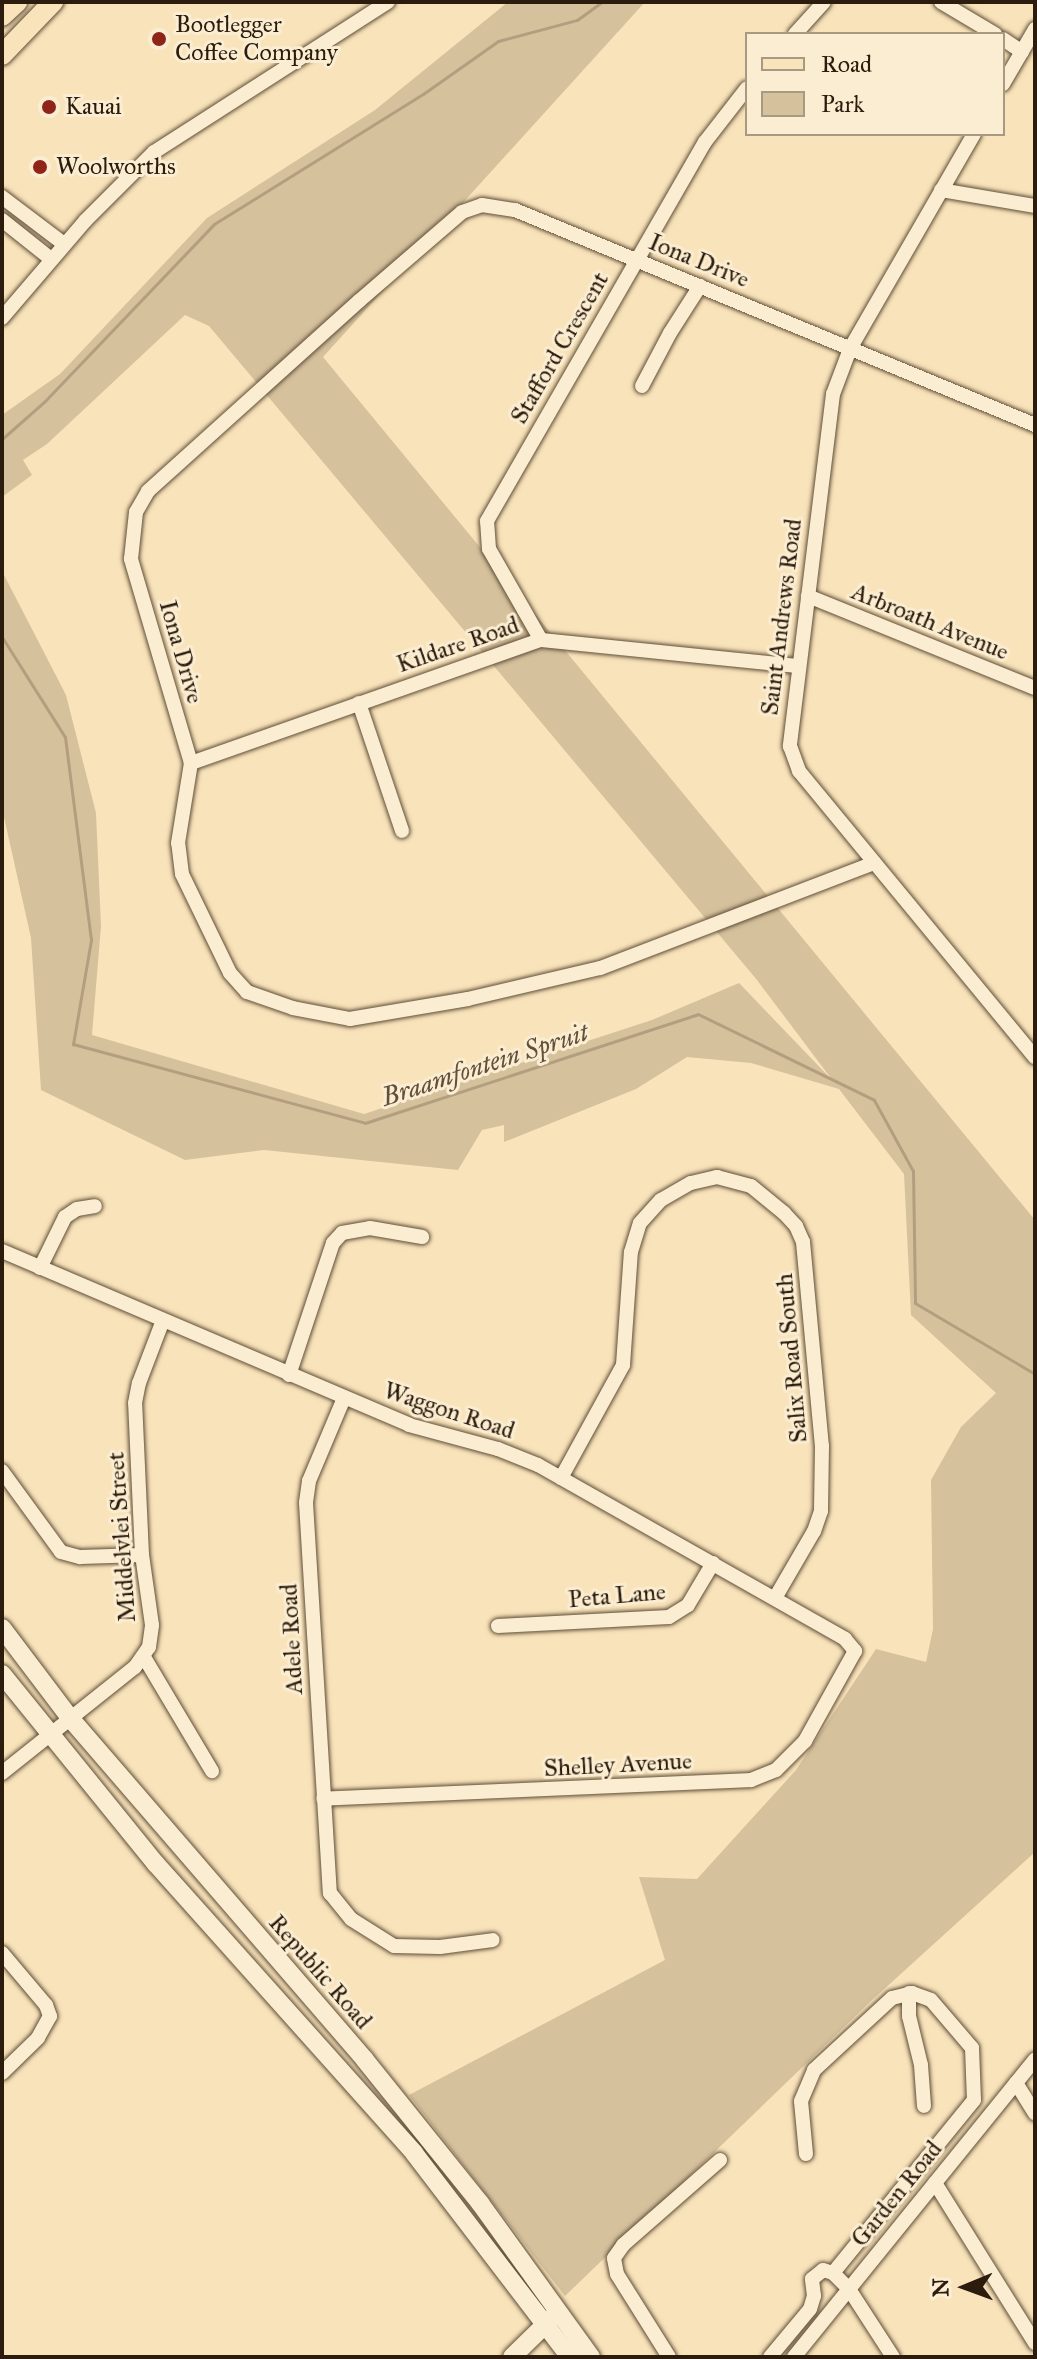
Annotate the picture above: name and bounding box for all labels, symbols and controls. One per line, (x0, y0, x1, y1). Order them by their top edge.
place label: Bootlegger Coffee Company (175, 11, 338, 67)
marker: Bootlegger Coffee Company (150, 30, 168, 48)
legend (745, 32, 1005, 136)
text: Road (821, 49, 872, 79)
text: Park (821, 89, 864, 119)
place label: Kauai (65, 93, 122, 121)
marker: Kauai (40, 98, 58, 116)
place label: Woolworths (56, 153, 176, 181)
marker: Woolworths (31, 158, 49, 176)
street label: Iona Drive (645, 228, 753, 294)
street label: Stafford Crescent (505, 267, 615, 429)
street label: Saint Andrews Road (756, 517, 808, 717)
street label: Arbroath Avenue (847, 577, 1013, 667)
street label: Iona Drive (153, 597, 209, 707)
street label: Kildare Road (393, 611, 523, 679)
water label: Braamfontein Spruit (378, 1017, 592, 1113)
street label: Salix Road South (770, 1272, 814, 1444)
street label: Waggon Road (380, 1376, 518, 1446)
street label: Middelvlei Street (102, 1451, 142, 1623)
street label: Peta Lane (567, 1577, 667, 1615)
street label: Adele Road (275, 1583, 309, 1695)
street label: Shelley Avenue (543, 1747, 693, 1783)
street label: Republic Road (262, 1909, 378, 2035)
street label: Garden Road (846, 2135, 948, 2253)
north arrow (925, 2247, 1005, 2327)
text: N (927, 2278, 954, 2297)

